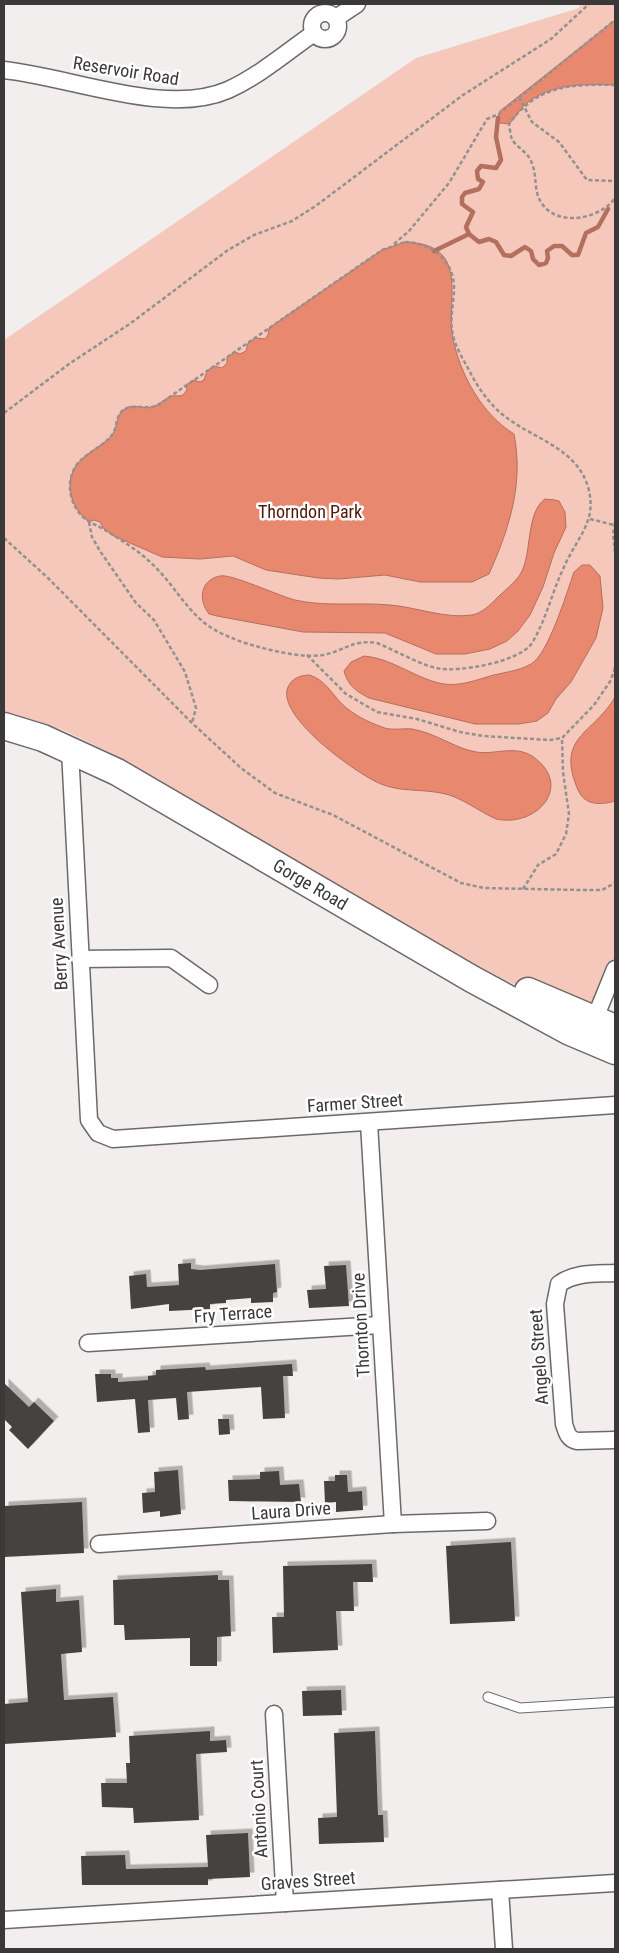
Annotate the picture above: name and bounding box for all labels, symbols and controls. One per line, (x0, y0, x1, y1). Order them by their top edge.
street label: Reservoir Road (72, 52, 180, 89)
park label: Thorndon Park (258, 501, 362, 522)
street label: Gorge Road (270, 854, 352, 914)
street label: Berry Avenue (46, 897, 71, 991)
street label: Farmer Street (306, 1089, 404, 1116)
street label: Thornton Drive (347, 1272, 374, 1378)
street label: Fry Terrace (193, 1300, 273, 1327)
street label: Angelo Street (525, 1308, 552, 1406)
street label: Laura Drive (250, 1497, 331, 1524)
street label: Antonio Court (245, 1759, 272, 1859)
street label: Graves Street (260, 1867, 356, 1894)

